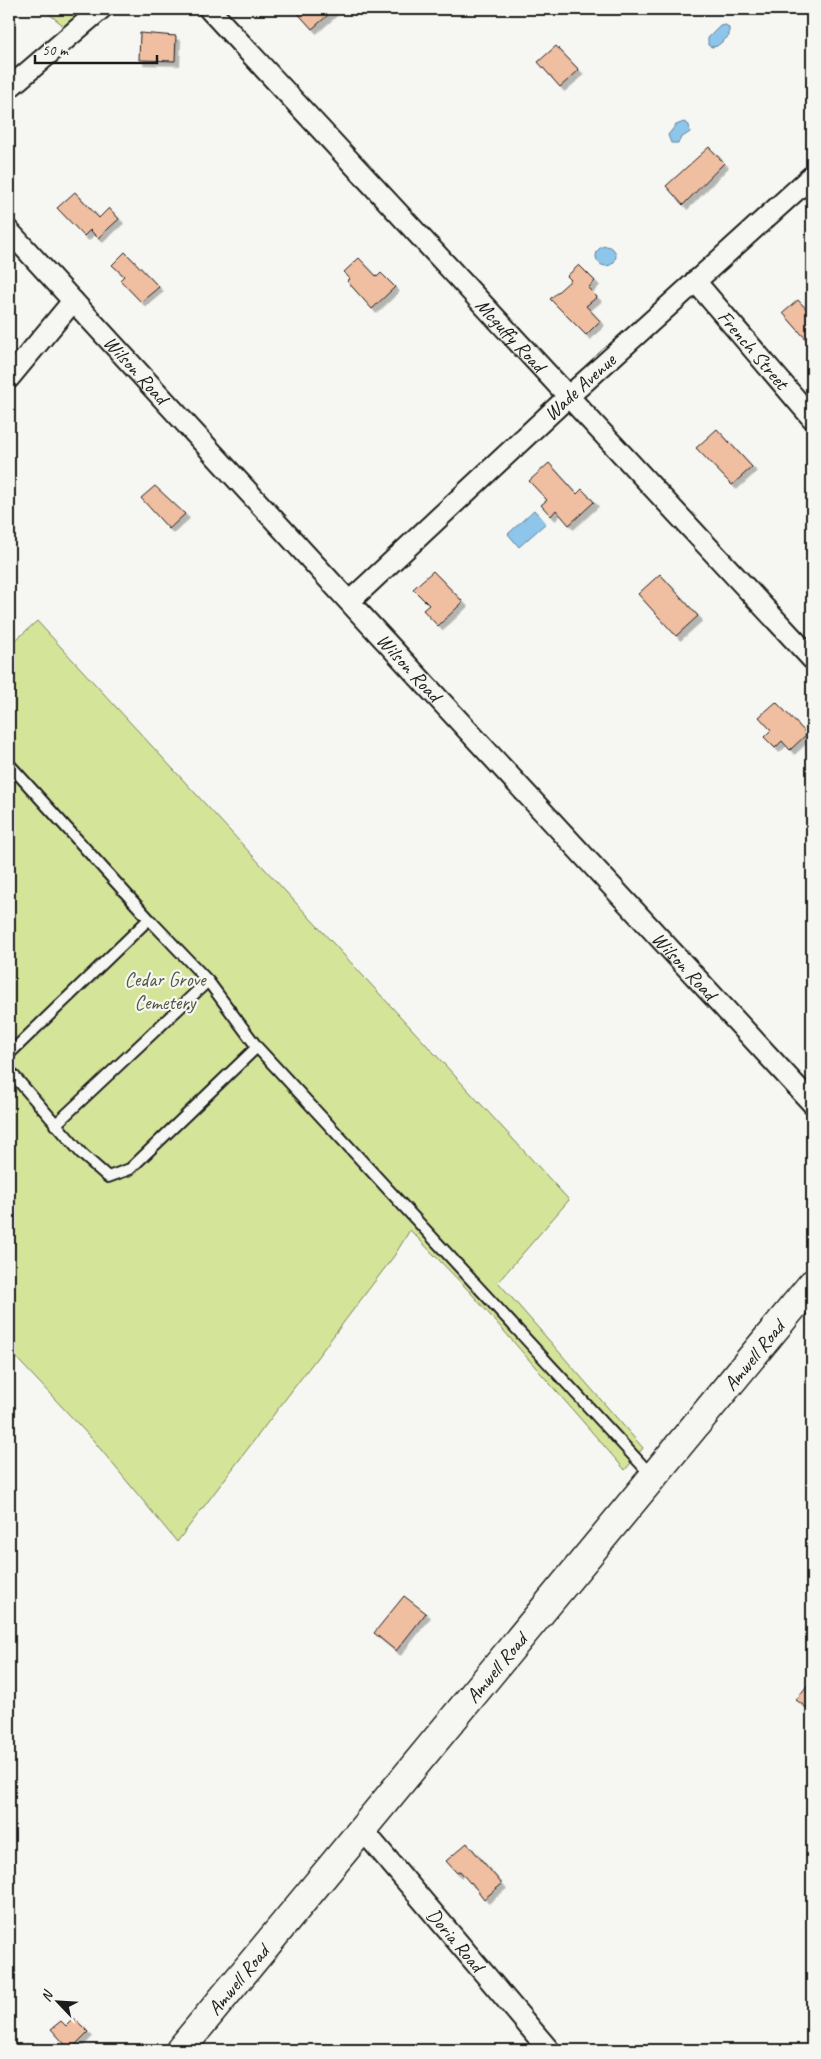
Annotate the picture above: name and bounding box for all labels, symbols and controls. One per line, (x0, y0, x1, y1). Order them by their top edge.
scale bar (35, 32, 158, 64)
text: 50 m (42, 41, 69, 60)
street label: Mcguffy Road (470, 293, 553, 379)
street label: French Street (712, 305, 795, 396)
street label: Wilson Road (98, 330, 175, 412)
street label: Wade Avenue (539, 347, 622, 426)
street label: Wilson Road (371, 628, 449, 709)
street label: Wilson Road (646, 927, 724, 1008)
park label: Cedar Grove Cemetery (124, 967, 207, 1015)
street label: Amwell Road (718, 1313, 792, 1396)
street label: Amwell Road (460, 1626, 535, 1708)
street label: Doria Road (421, 1903, 491, 1979)
street label: Amwell Road (202, 1938, 277, 2020)
north arrow (32, 1976, 82, 2026)
text: N (37, 1987, 57, 2004)

